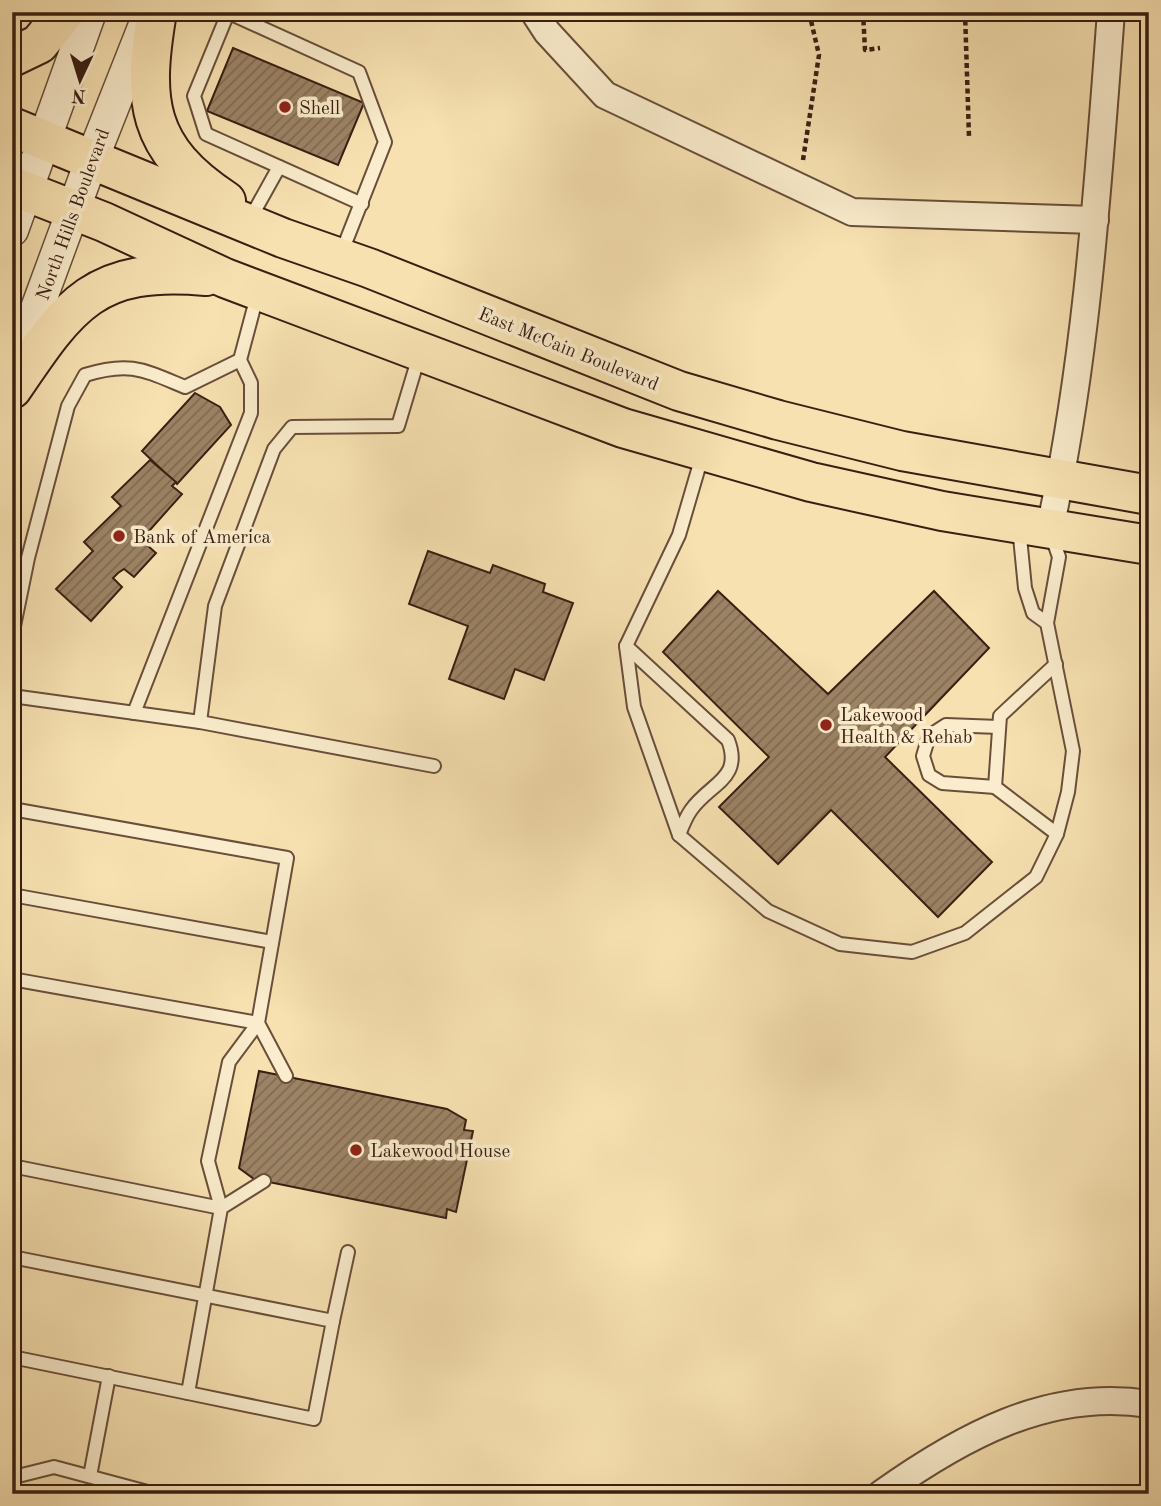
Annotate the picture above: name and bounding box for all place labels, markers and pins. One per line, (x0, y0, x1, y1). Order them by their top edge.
marker: Shell (277, 99, 293, 115)
place label: Shell (299, 100, 340, 119)
marker: Bank of America (111, 528, 127, 544)
place label: Bank of America (133, 529, 272, 548)
place label: Lakewood Health & Rehab (840, 707, 973, 748)
marker: Lakewood Health & Rehab (818, 717, 834, 733)
marker: Lakewood House (348, 1142, 364, 1158)
place label: Lakewood House (370, 1143, 510, 1162)

